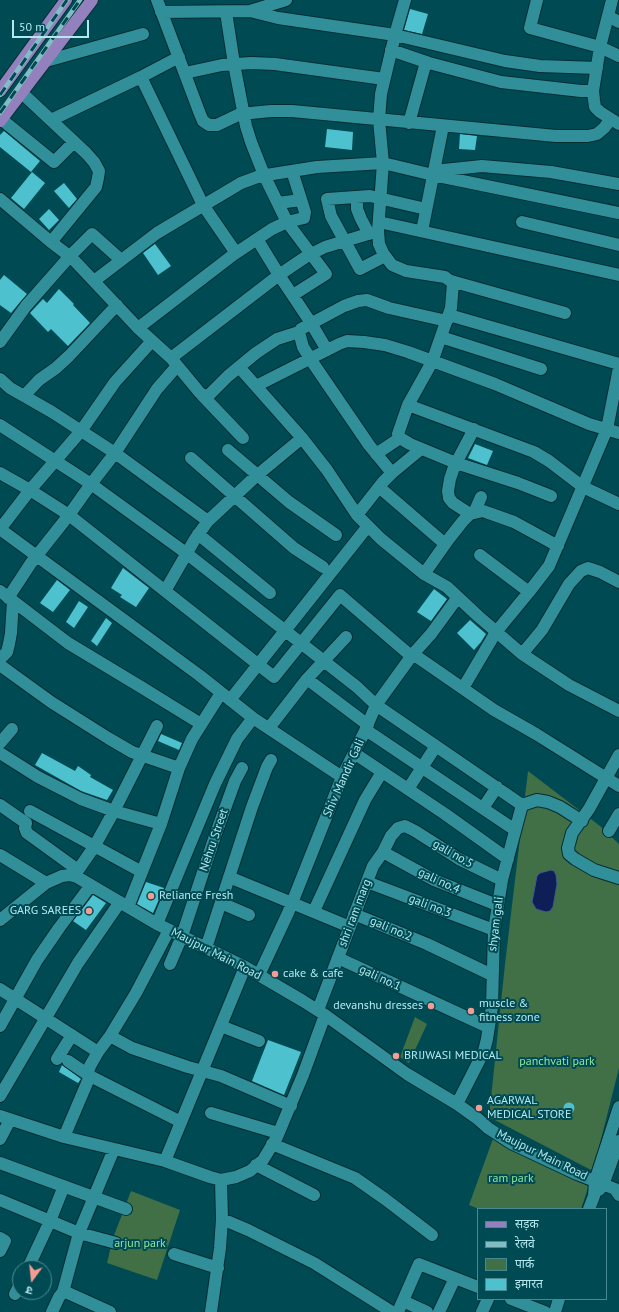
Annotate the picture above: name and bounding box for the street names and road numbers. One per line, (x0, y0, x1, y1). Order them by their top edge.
street label: Shiv Mandir Gali (320, 737, 368, 819)
street label: Nehru Street (197, 807, 231, 873)
street label: gali no.5 (430, 837, 476, 871)
street label: gali no.4 (416, 865, 462, 897)
street label: shri ram marg (335, 877, 375, 949)
street label: gali no.3 (407, 891, 453, 921)
street label: shyam gali (485, 896, 507, 952)
street label: gali no.2 (368, 914, 414, 944)
street label: Maujpur Main Road (169, 925, 263, 983)
street label: gali no.1 (357, 962, 403, 994)
street label: Maujpur Main Road (494, 1127, 590, 1183)

